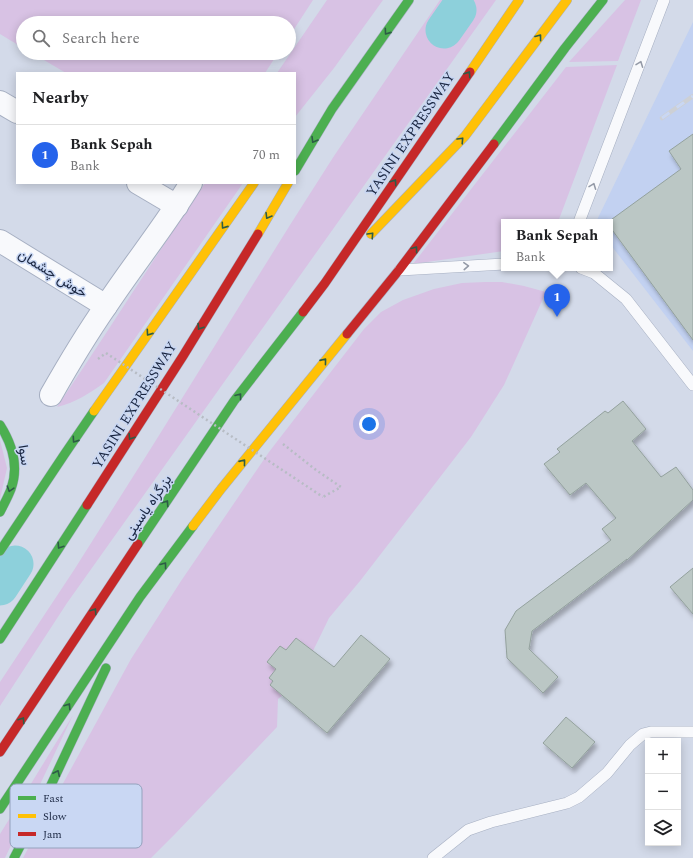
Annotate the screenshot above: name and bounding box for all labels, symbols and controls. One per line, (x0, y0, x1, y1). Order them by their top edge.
search box (16, 16, 296, 60)
icon: search (30, 27, 52, 49)
text: Search here (62, 27, 140, 50)
one-way arrow (384, 28, 392, 35)
one-way arrow (534, 34, 541, 41)
one-way arrow (635, 61, 643, 68)
street label: YASINI EXPRESSWAY (361, 68, 460, 201)
one-way arrow (463, 72, 470, 79)
text: Nearby (32, 85, 88, 111)
text: Bank Sepah (70, 133, 153, 156)
one-way arrow (311, 135, 318, 143)
one-way arrow (456, 137, 463, 145)
text: 1 (41, 145, 49, 165)
text: 70 m (253, 145, 280, 165)
text: Bank (70, 156, 100, 176)
one-way arrow (389, 179, 396, 186)
one-way arrow (589, 182, 597, 189)
one-way arrow (265, 212, 273, 219)
popup (501, 219, 613, 271)
one-way arrow (222, 222, 229, 229)
text: Bank Sepah (516, 224, 598, 247)
one-way arrow (366, 232, 374, 240)
street label: خوش چشمان (14, 244, 91, 303)
one-way arrow (410, 247, 417, 254)
text: Bank (516, 247, 545, 267)
one-way arrow (463, 262, 469, 271)
pin: 1 (544, 284, 570, 317)
one-way arrow (197, 323, 205, 330)
one-way arrow (146, 329, 154, 336)
street label: YASINI EXPRESSWAY (87, 338, 182, 473)
one-way arrow (320, 359, 327, 366)
one-way arrow (234, 393, 241, 400)
your location (359, 414, 379, 434)
one-way arrow (128, 433, 135, 440)
one-way arrow (72, 436, 80, 443)
street label: سوا (13, 443, 36, 467)
one-way arrow (238, 460, 245, 467)
street label: بزرگراه یاسینی (118, 470, 177, 544)
one-way arrow (7, 485, 15, 492)
one-way arrow (161, 501, 168, 508)
one-way arrow (57, 542, 65, 549)
one-way arrow (159, 563, 166, 570)
one-way arrow (89, 609, 96, 616)
one-way arrow (63, 703, 71, 710)
one-way arrow (17, 717, 24, 724)
map controls (645, 738, 681, 846)
button: + (645, 738, 681, 774)
one-way arrow (52, 770, 60, 778)
button: − (645, 774, 681, 810)
legend (10, 784, 142, 848)
text: Fast (43, 790, 64, 807)
text: Slow (43, 808, 67, 825)
button: layers (645, 810, 681, 846)
text: Jam (43, 826, 62, 843)

